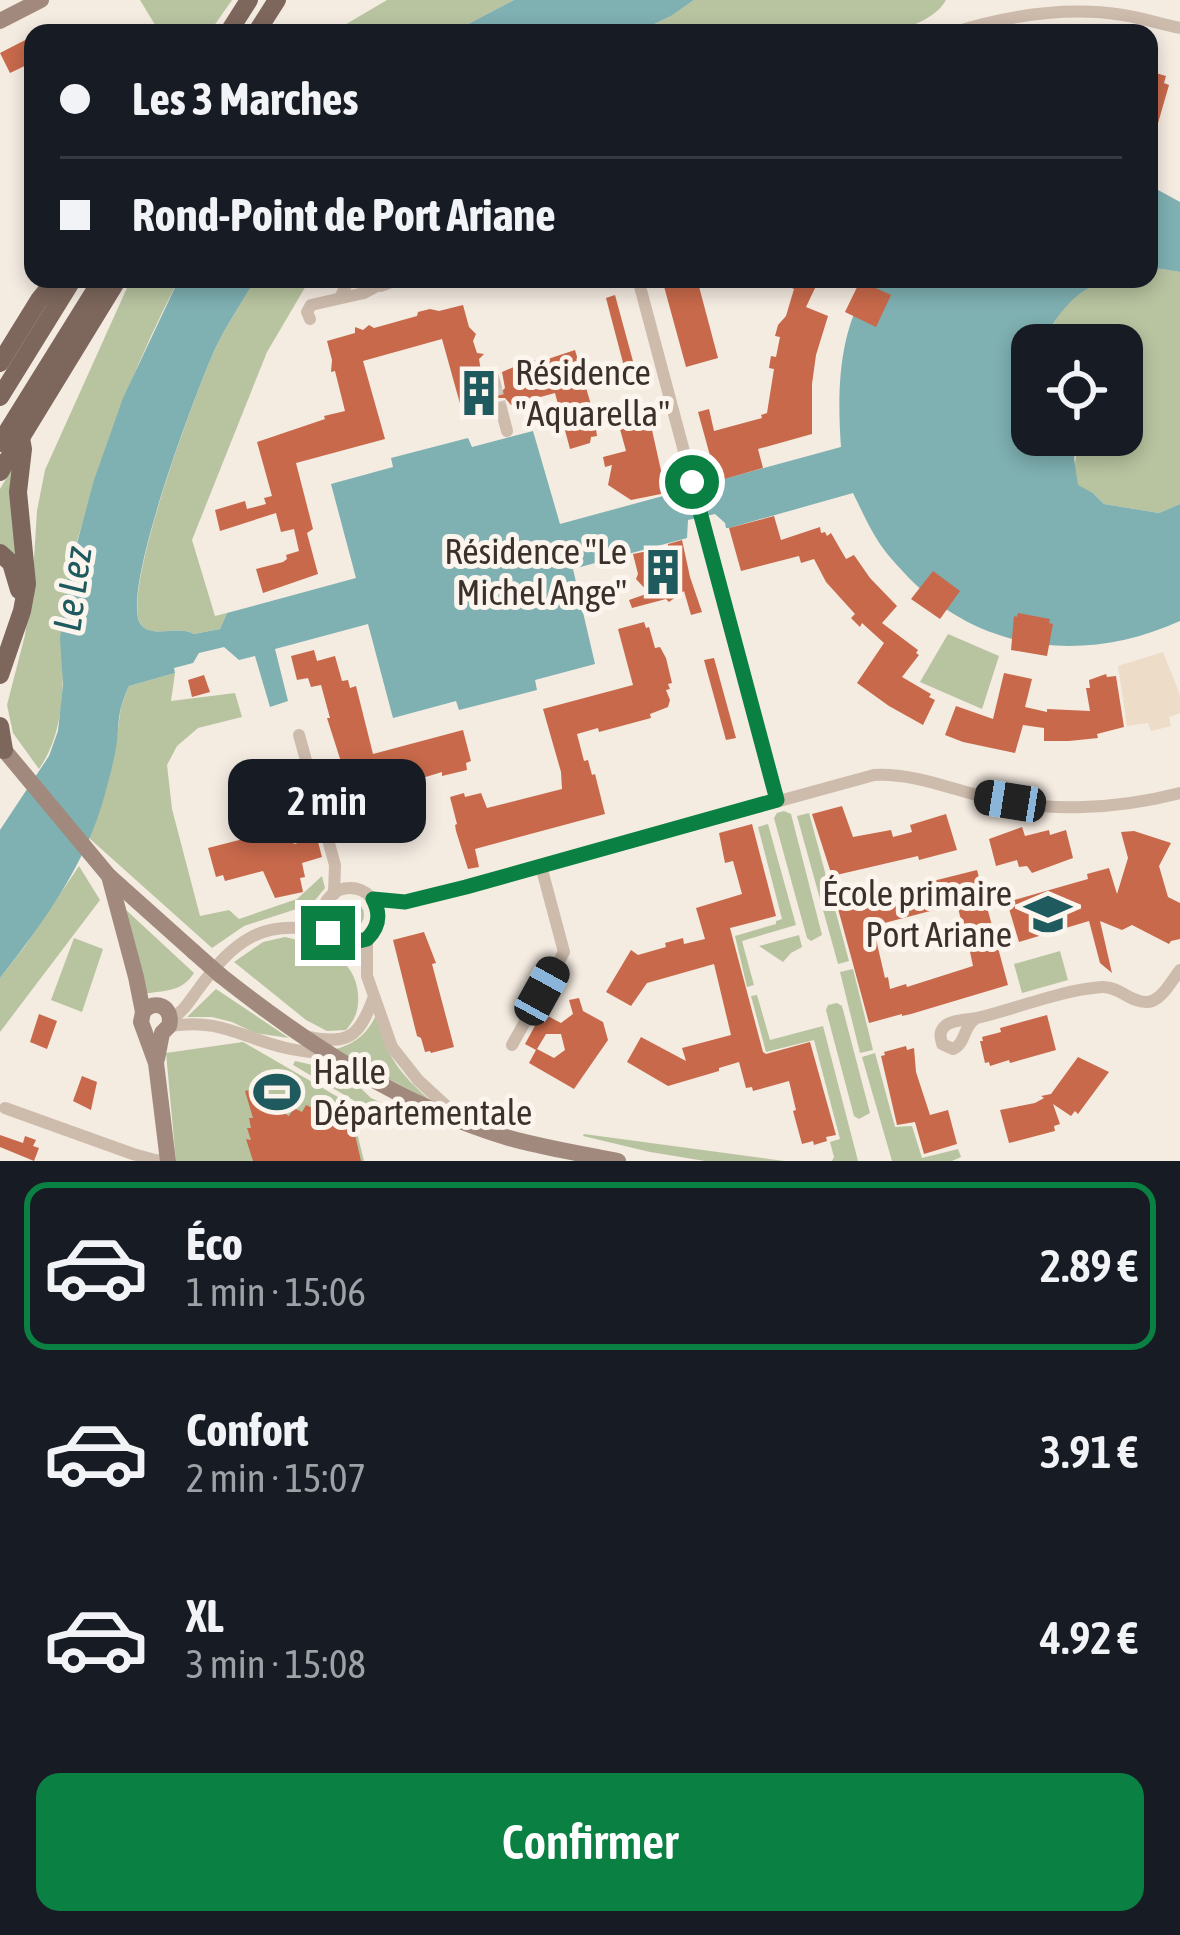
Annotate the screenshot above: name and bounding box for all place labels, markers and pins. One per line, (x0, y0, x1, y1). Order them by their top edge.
place label: Résidence "Aquarella" (515, 351, 670, 434)
building icon: Résidence "Aquarella" (454, 368, 504, 418)
place label: Résidence "Le Michel Ange" (444, 530, 627, 613)
building icon: Résidence "Le Michel Ange" (638, 547, 688, 597)
place label: École primaire Port Ariane (822, 872, 1012, 955)
school or university icon: École primaire Port Ariane (1023, 889, 1073, 939)
place label: Halle Départementale (313, 1050, 532, 1133)
sports icon: Halle Départementale (252, 1067, 302, 1117)

